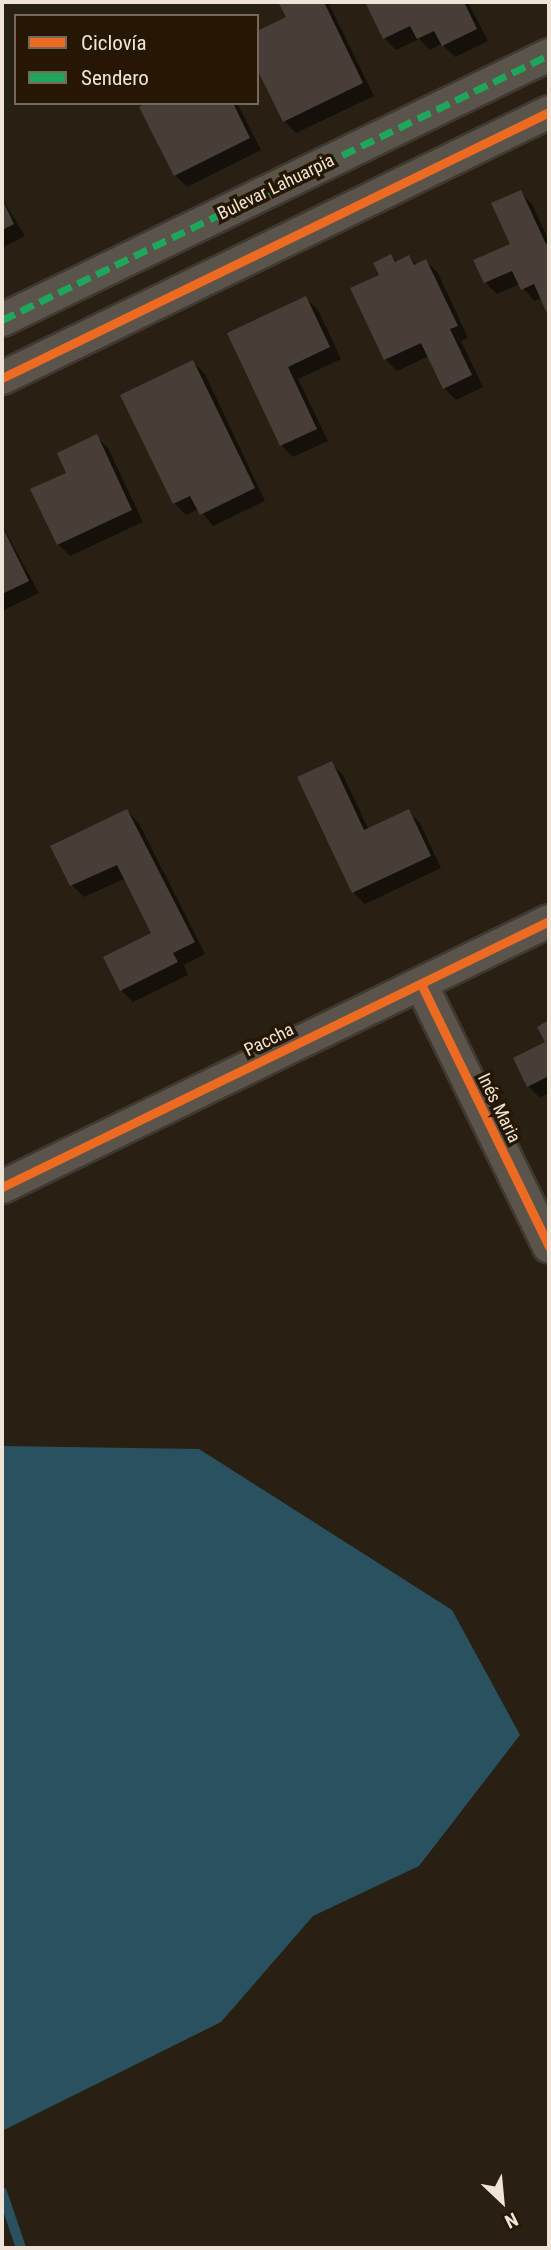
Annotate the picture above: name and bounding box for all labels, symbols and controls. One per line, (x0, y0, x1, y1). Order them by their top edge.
legend (14, 14, 259, 105)
text: Ciclovía (81, 31, 147, 55)
text: Sendero (81, 66, 149, 90)
street label: Bulevar Lahuarpia (214, 149, 338, 225)
street label: Paccha (241, 1019, 297, 1061)
street label: Inés Maria (473, 1070, 525, 1146)
north arrow (467, 2166, 537, 2236)
text: N (501, 2207, 522, 2233)

